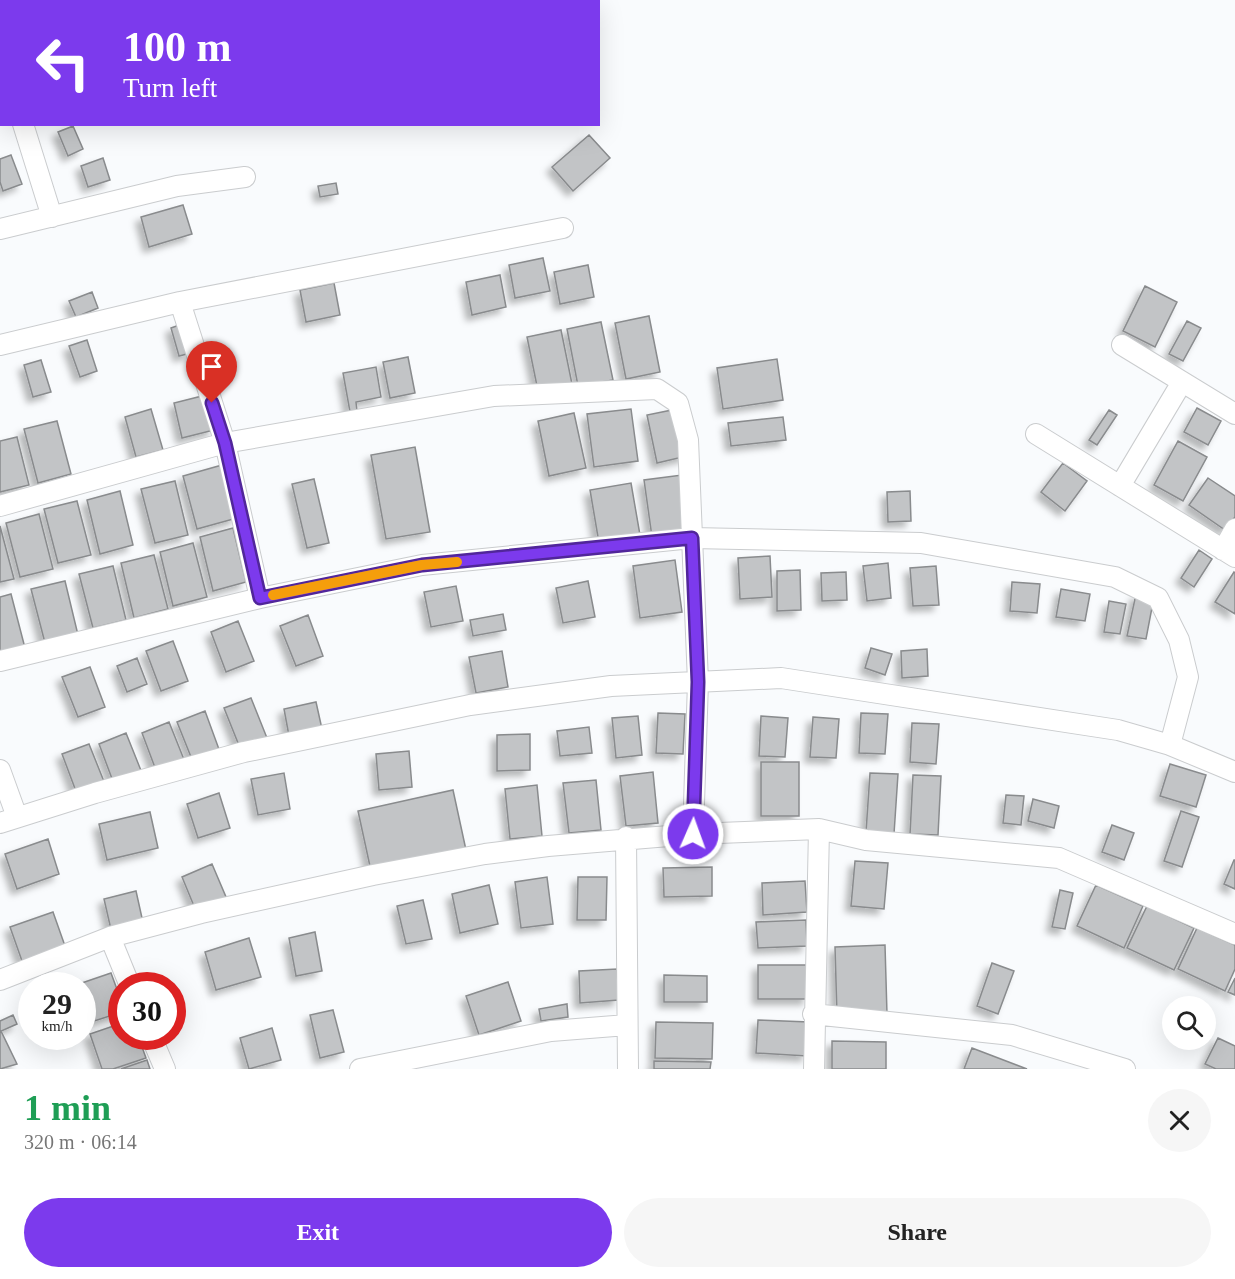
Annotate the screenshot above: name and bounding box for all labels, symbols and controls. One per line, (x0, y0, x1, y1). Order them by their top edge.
icon: left (24, 24, 102, 102)
text: 100 m (123, 24, 232, 70)
text: Turn left (123, 73, 217, 103)
pin (186, 341, 237, 403)
icon: arrive (195, 350, 228, 383)
position arrow (661, 802, 725, 866)
speed limit sign: 30 (108, 972, 186, 1050)
text: 29 (42, 987, 72, 1020)
map controls (1162, 996, 1216, 1050)
button: search (1162, 996, 1216, 1050)
text: km/h (42, 1018, 72, 1034)
text: 1 min (24, 1088, 111, 1128)
button: close (1148, 1089, 1211, 1152)
text: 320 m · 06:14 (24, 1131, 137, 1153)
button: Exit (24, 1198, 612, 1267)
button: Share (624, 1198, 1211, 1267)

